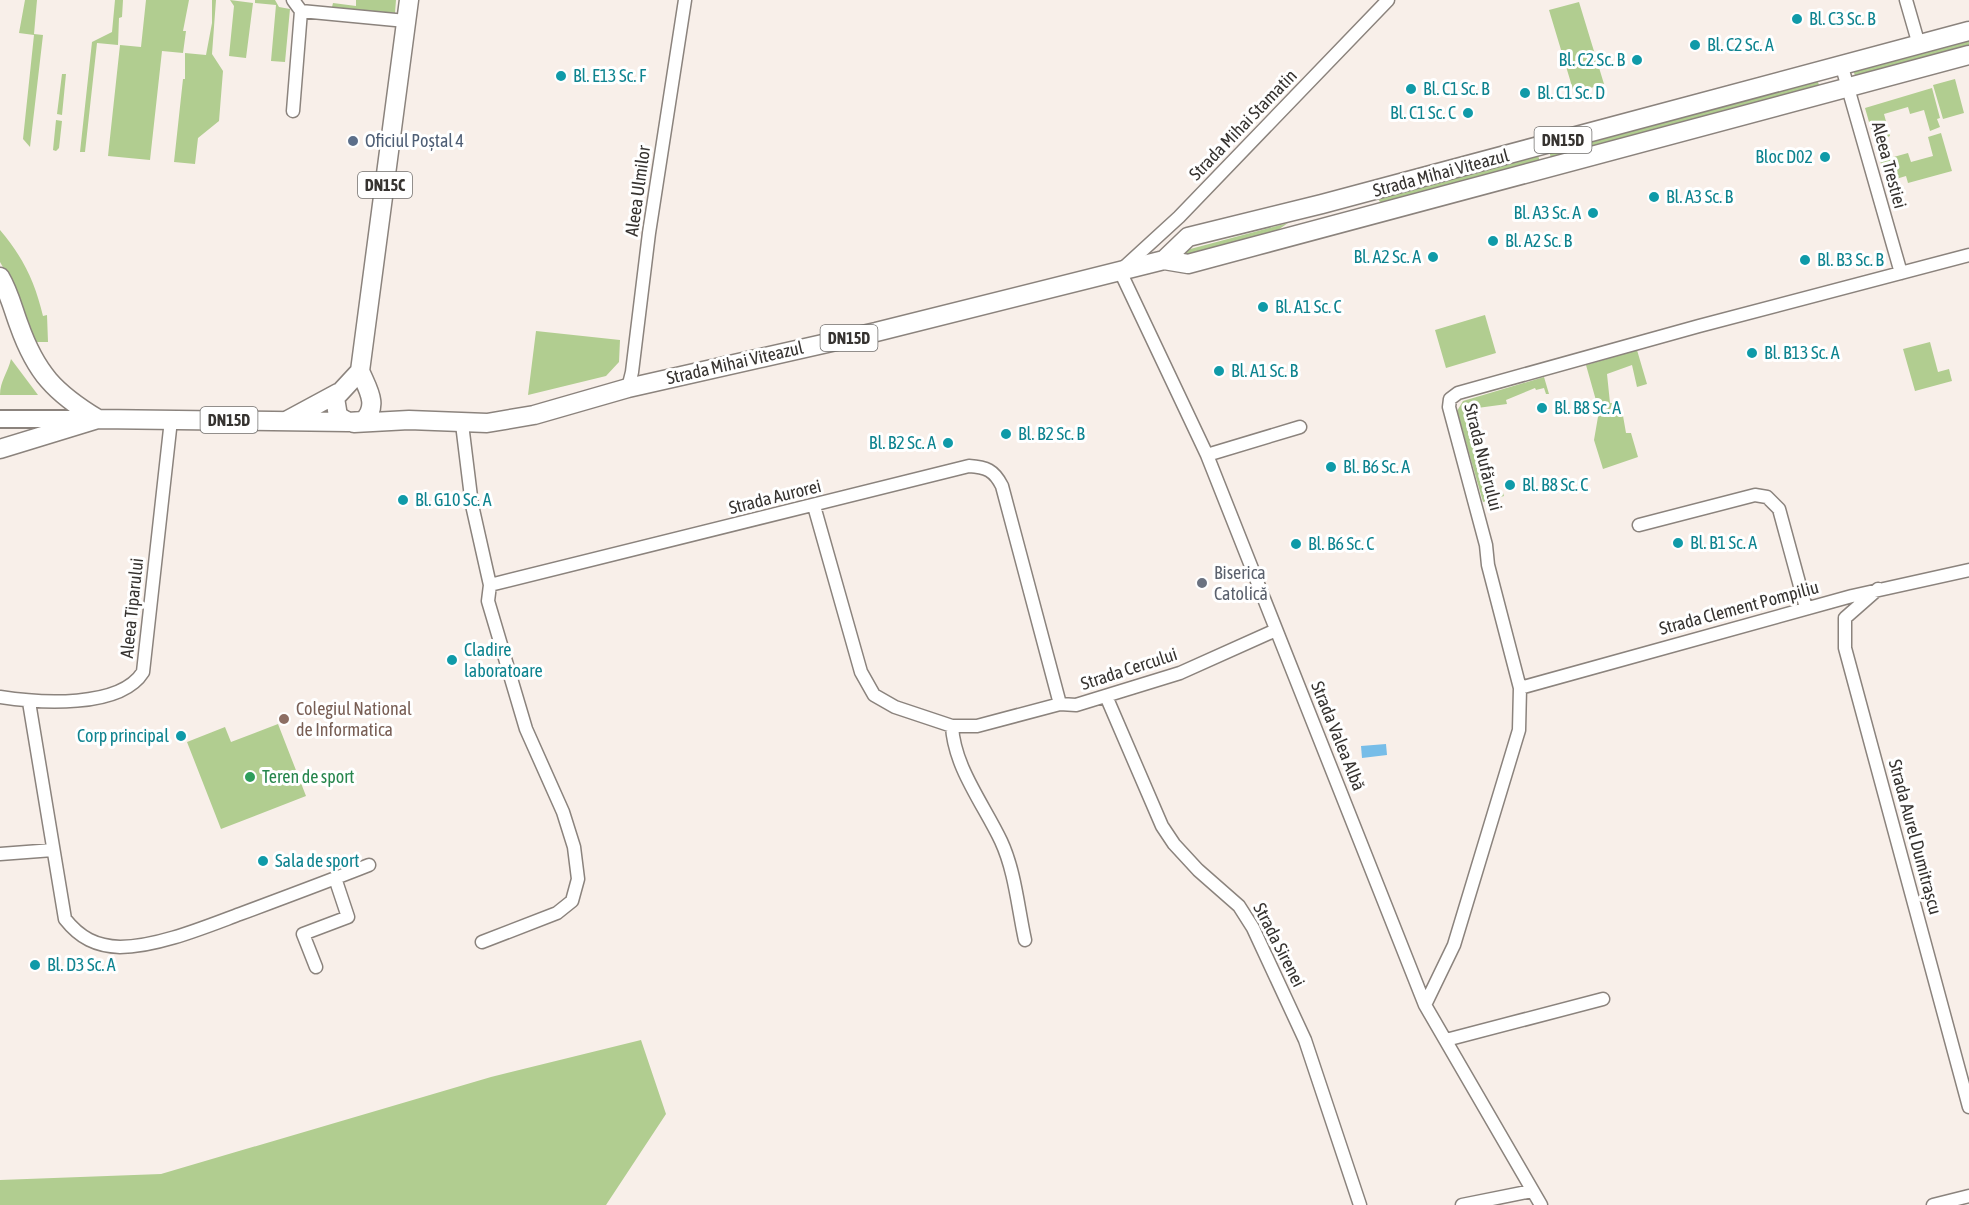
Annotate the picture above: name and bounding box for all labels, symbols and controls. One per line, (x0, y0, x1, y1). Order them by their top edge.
place label: Bl. C3 Sc. B (1809, 8, 1876, 29)
marker: Bl. C3 Sc. B (1790, 12, 1804, 26)
place label: Bl. C2 Sc. A (1707, 34, 1774, 55)
marker: Bl. C2 Sc. A (1688, 38, 1702, 52)
place label: Bl. C2 Sc. B (1559, 49, 1625, 70)
marker: Bl. C2 Sc. B (1630, 53, 1644, 67)
place label: Bl. E13 Sc. F (573, 65, 647, 86)
street label: Strada Mihai Stamatin (1184, 65, 1301, 184)
marker: Bl. E13 Sc. F (554, 69, 568, 83)
place label: Bl. C1 Sc. B (1423, 78, 1490, 99)
marker: Bl. C1 Sc. B (1404, 82, 1418, 96)
place label: Bl. C1 Sc. D (1537, 82, 1605, 103)
marker: Bl. C1 Sc. D (1518, 86, 1532, 100)
place label: Bl. C1 Sc. C (1390, 102, 1456, 123)
marker: Bl. C1 Sc. C (1461, 106, 1475, 120)
street label: Aleea Trestiei (1868, 119, 1911, 210)
road number: DN15D (1534, 127, 1592, 153)
place label: Oficiul Poștal 4 (365, 130, 464, 151)
marker: Oficiul Poștal 4 (346, 134, 360, 148)
street label: Aleea Ulmilor (621, 144, 654, 238)
street label: Strada Mihai Viteazul (1371, 144, 1511, 201)
place label: Bloc D02 (1755, 146, 1813, 167)
marker: Bloc D02 (1818, 150, 1832, 164)
road number: DN15C (358, 172, 412, 198)
place label: Bl. A3 Sc. B (1666, 186, 1734, 207)
marker: Bl. A3 Sc. B (1647, 190, 1661, 204)
place label: Bl. A3 Sc. A (1514, 202, 1581, 223)
marker: Bl. A3 Sc. A (1586, 206, 1600, 220)
place label: Bl. A2 Sc. B (1505, 230, 1573, 251)
marker: Bl. A2 Sc. B (1486, 234, 1500, 248)
place label: Bl. A2 Sc. A (1354, 246, 1421, 267)
place label: Bl. B3 Sc. B (1817, 249, 1884, 270)
marker: Bl. A2 Sc. A (1426, 250, 1440, 264)
marker: Bl. B3 Sc. B (1798, 253, 1812, 267)
place label: Bl. A1 Sc. C (1275, 296, 1342, 317)
marker: Bl. A1 Sc. C (1256, 300, 1270, 314)
road number: DN15D (820, 325, 878, 351)
street label: Strada Mihai Viteazul (664, 337, 806, 388)
place label: Bl. B13 Sc. A (1764, 342, 1840, 363)
marker: Bl. B13 Sc. A (1745, 346, 1759, 360)
place label: Bl. A1 Sc. B (1231, 360, 1299, 381)
marker: Bl. A1 Sc. B (1212, 364, 1226, 378)
place label: Bl. B8 Sc. A (1554, 397, 1621, 418)
street label: Strada Nufărului (1460, 401, 1507, 513)
marker: Bl. B8 Sc. A (1535, 401, 1549, 415)
road number: DN15D (200, 407, 258, 433)
place label: Bl. B2 Sc. B (1018, 423, 1085, 444)
marker: Bl. B2 Sc. B (999, 427, 1013, 441)
place label: Bl. B2 Sc. A (869, 432, 936, 453)
marker: Bl. B2 Sc. A (941, 436, 955, 450)
place label: Bl. B6 Sc. A (1343, 456, 1410, 477)
marker: Bl. B6 Sc. A (1324, 460, 1338, 474)
place label: Bl. B8 Sc. C (1522, 474, 1588, 495)
street label: Strada Aurorei (727, 475, 823, 518)
marker: Bl. B8 Sc. C (1503, 478, 1517, 492)
place label: Bl. G10 Sc. A (415, 489, 492, 510)
marker: Bl. G10 Sc. A (396, 493, 410, 507)
place label: Bl. B1 Sc. A (1690, 532, 1757, 553)
place label: Bl. B6 Sc. C (1308, 533, 1374, 554)
marker: Bl. B1 Sc. A (1671, 536, 1685, 550)
marker: Bl. B6 Sc. C (1289, 537, 1303, 551)
street label: Aleea Tiparului (116, 557, 147, 659)
place label: Biserica Catolică (1214, 562, 1268, 604)
marker: Biserica Catolică (1195, 576, 1209, 590)
street label: Strada Clement Pompiliu (1657, 576, 1821, 639)
place label: Cladire laboratoare (464, 639, 543, 681)
street label: Strada Cercului (1078, 643, 1180, 694)
marker: Cladire laboratoare (445, 653, 459, 667)
street label: Strada Valea Albă (1307, 678, 1370, 794)
place label: Colegiul National de Informatica (296, 698, 412, 740)
marker: Colegiul National de Informatica (277, 712, 291, 726)
place label: Corp principal (77, 725, 169, 746)
marker: Corp principal (174, 729, 188, 743)
street label: Strada Aurel Dumitrașcu (1885, 757, 1946, 917)
place label: Teren de sport (262, 766, 355, 787)
marker: Teren de sport (243, 770, 257, 784)
place label: Sala de sport (275, 850, 359, 871)
marker: Sala de sport (256, 854, 270, 868)
street label: Strada Sirenei (1249, 899, 1310, 990)
place label: Bl. D3 Sc. A (47, 954, 116, 975)
marker: Bl. D3 Sc. A (28, 958, 42, 972)

